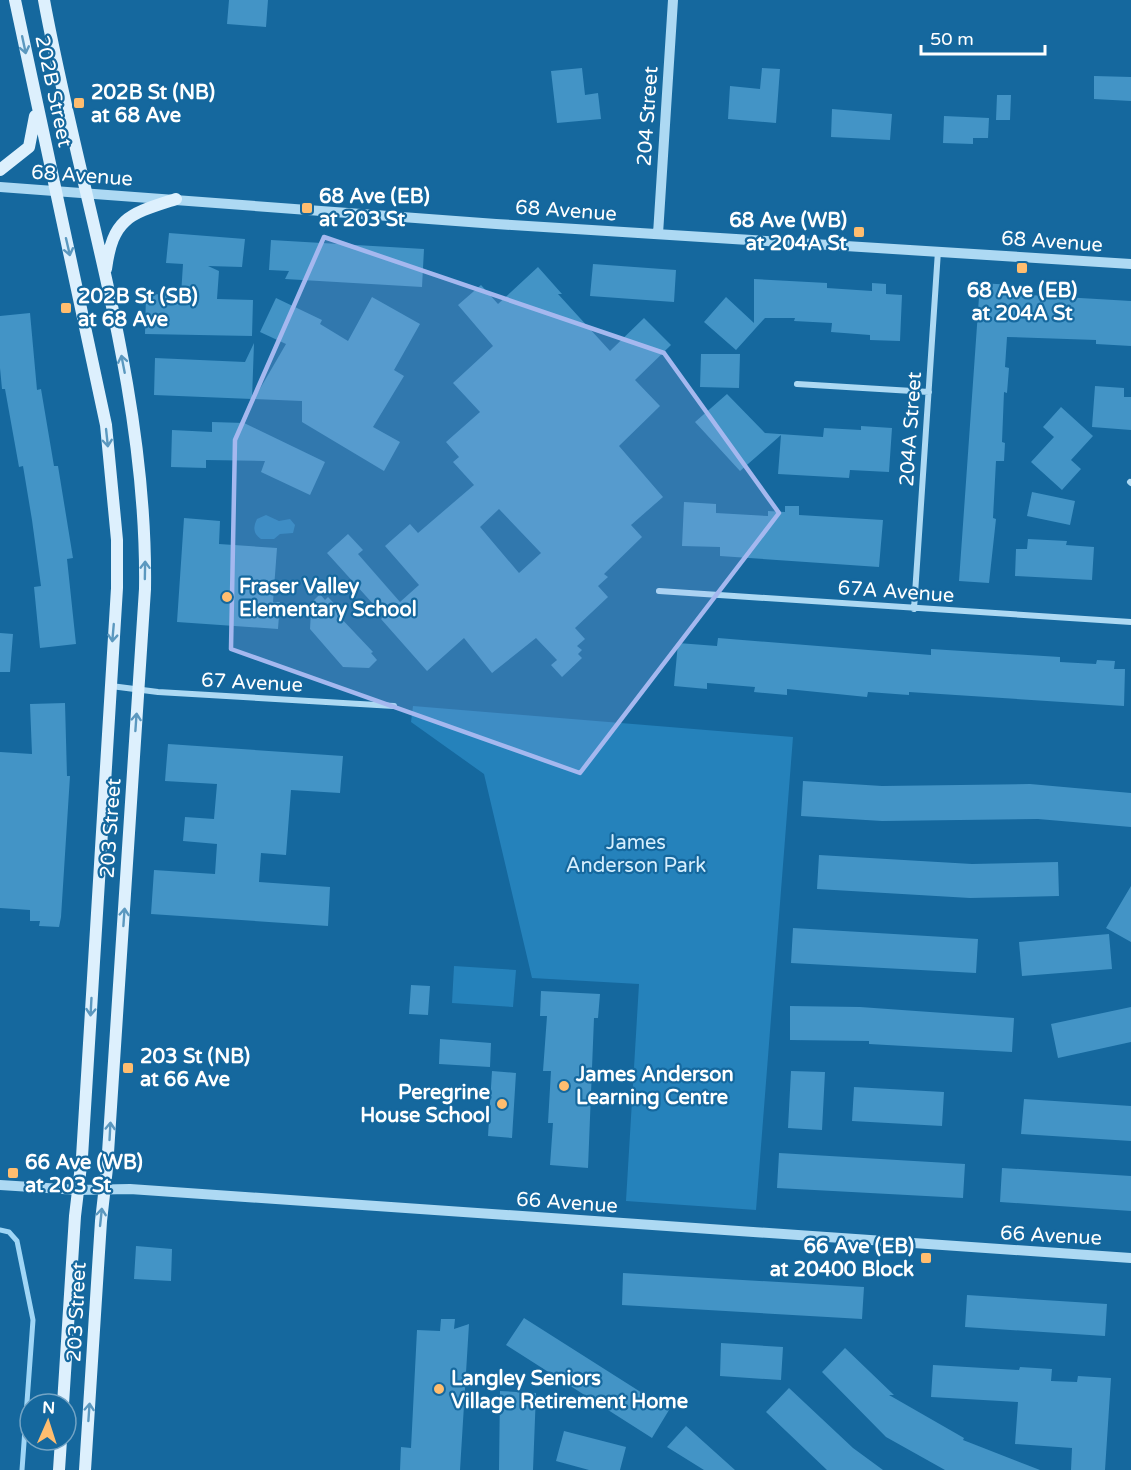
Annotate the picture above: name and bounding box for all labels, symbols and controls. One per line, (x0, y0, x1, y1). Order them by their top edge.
scale bar (921, 18, 1046, 56)
text: 50 m (930, 28, 974, 50)
street label: 202B Street (29, 33, 77, 150)
one-way arrow (19, 36, 31, 55)
street label: 204 Street (633, 65, 663, 167)
place label: 202B St (NB) at 68 Ave (91, 81, 215, 128)
marker: 202B St (NB) at 68 Ave (72, 96, 86, 110)
street label: 68 Avenue (30, 160, 134, 192)
place label: 68 Ave (EB) at 203 St (319, 185, 430, 232)
street label: 68 Avenue (514, 195, 618, 227)
marker: 68 Ave (EB) at 203 St (300, 201, 314, 215)
place label: 68 Ave (WB) at 204A St (729, 209, 847, 256)
marker: 68 Ave (WB) at 204A St (852, 225, 866, 239)
street label: 68 Avenue (1000, 226, 1104, 258)
one-way arrow (62, 238, 74, 257)
marker: 68 Ave (EB) at 204A St (1015, 261, 1029, 275)
place label: 68 Ave (EB) at 204A St (967, 279, 1077, 326)
place label: 202B St (SB) at 68 Ave (78, 285, 198, 332)
marker: 202B St (SB) at 68 Ave (59, 301, 73, 315)
one-way arrow (117, 355, 128, 375)
street label: 204A Street (895, 371, 927, 487)
one-way arrow (102, 428, 113, 448)
one-way arrow (139, 560, 151, 580)
place label: Fraser Valley Elementary School (239, 575, 417, 622)
street label: 67A Avenue (837, 576, 955, 608)
marker: Fraser Valley Elementary School (220, 590, 234, 604)
one-way arrow (107, 622, 118, 642)
street label: 67 Avenue (200, 668, 303, 698)
one-way arrow (131, 713, 142, 733)
street label: 203 Street (96, 777, 126, 879)
park label: James Anderson Park (566, 831, 706, 878)
one-way arrow (118, 907, 129, 927)
one-way arrow (85, 996, 96, 1016)
place label: 203 St (NB) at 66 Ave (140, 1045, 250, 1092)
marker: 203 St (NB) at 66 Ave (121, 1061, 135, 1075)
place label: James Anderson Learning Centre (575, 1063, 734, 1110)
marker: James Anderson Learning Centre (557, 1079, 571, 1093)
place label: Peregrine House School (360, 1081, 490, 1128)
marker: Peregrine House School (495, 1097, 509, 1111)
one-way arrow (104, 1122, 115, 1142)
place label: 66 Ave (WB) at 203 St (25, 1151, 143, 1198)
marker: 66 Ave (WB) at 203 St (6, 1166, 20, 1180)
street label: 66 Avenue (515, 1187, 619, 1219)
one-way arrow (96, 1208, 107, 1227)
street label: 66 Avenue (999, 1221, 1102, 1251)
place label: 66 Ave (EB) at 20400 Block (770, 1235, 914, 1282)
marker: 66 Ave (EB) at 20400 Block (919, 1251, 933, 1265)
street label: 203 Street (62, 1261, 92, 1363)
place label: Langley Seniors Village Retirement Home (451, 1367, 688, 1414)
marker: Langley Seniors Village Retirement Home (432, 1382, 446, 1396)
north arrow (18, 1392, 78, 1452)
text: N (42, 1398, 56, 1418)
one-way arrow (84, 1402, 95, 1422)

